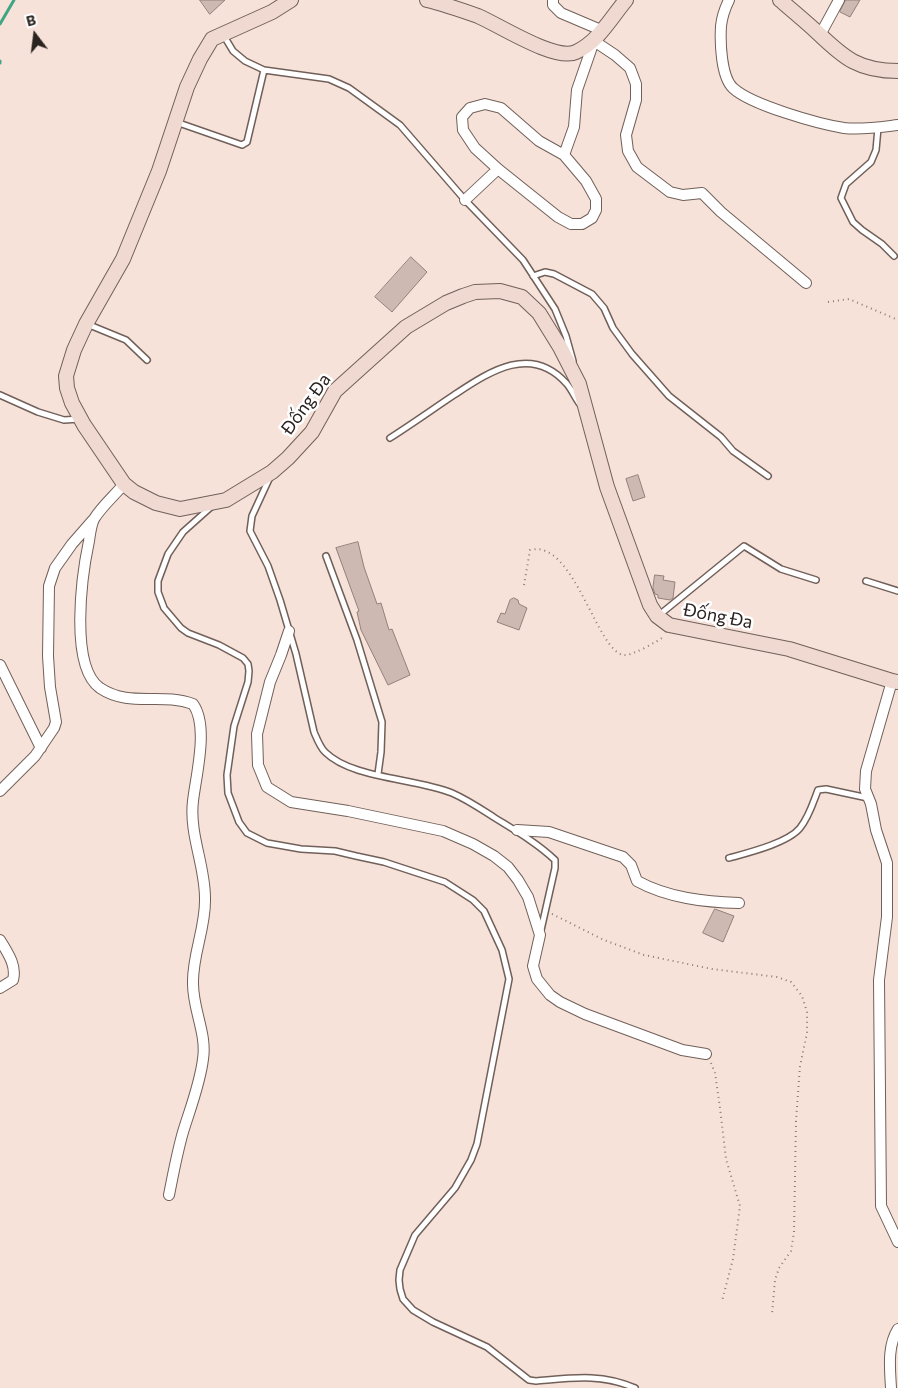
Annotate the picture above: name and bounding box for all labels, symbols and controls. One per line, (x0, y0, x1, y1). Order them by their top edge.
north arrow (10, 10, 60, 60)
text: B (24, 11, 38, 29)
street label: Đống Đa (277, 369, 335, 439)
street label: Đống Đa (681, 599, 755, 633)

